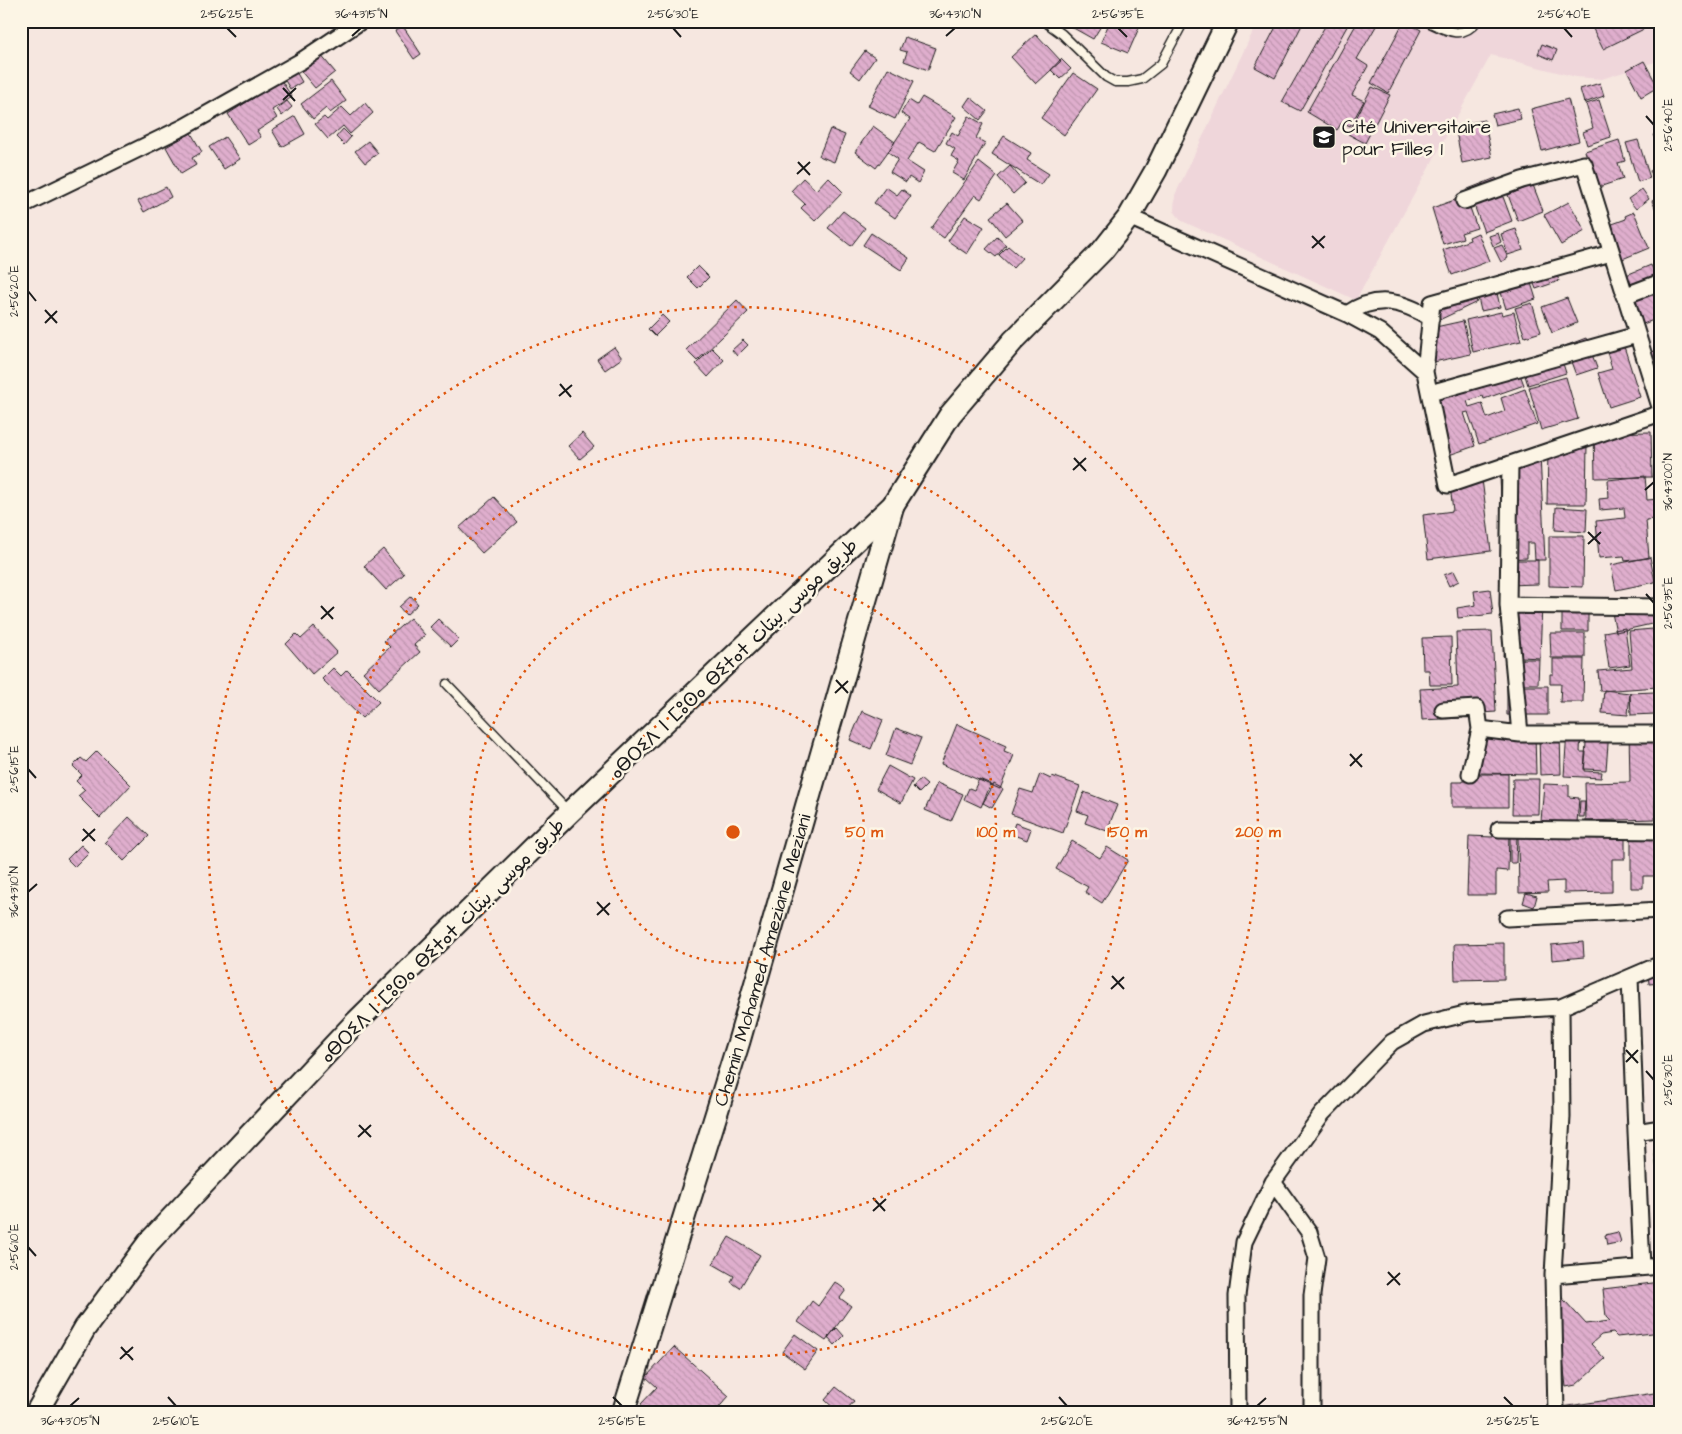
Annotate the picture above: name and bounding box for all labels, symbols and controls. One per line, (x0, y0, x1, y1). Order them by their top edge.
text: 2°56'25"E (201, 6, 253, 23)
text: 36°43'15"N (335, 6, 388, 23)
text: 2°56'30"E (647, 6, 699, 23)
text: 36°43'10"N (929, 6, 981, 23)
text: 2°56'35"E (1092, 6, 1144, 23)
text: 2°56'40"E (1537, 6, 1591, 23)
text: 2°56'40"E (1660, 98, 1677, 152)
place label: Cité Universitaire pour Filles 1 (1342, 114, 1491, 163)
school or university icon: Cité Universitaire pour Filles 1 (1311, 124, 1337, 150)
text: 2°56'20"E (6, 265, 23, 317)
text: 36°43'00"N (1660, 453, 1677, 511)
street label: ⴰⴱⵔⵉⴷ ⵏ ⵎⵓⵙⴰ ⴱⵉⵜⴰⵜ طريق موسى بيتات (604, 533, 864, 786)
text: 2°56'35"E (1660, 577, 1677, 629)
text: 2°56'15"E (6, 745, 23, 793)
street label: Chemin Mohamed Ameziane Meziani (708, 811, 819, 1110)
street label: ⴰⴱⵔⵉⴷ ⵏ ⵎⵓⵙⴰ ⴱⵉⵜⴰⵜ طريق موسى بيتات (315, 813, 572, 1070)
text: 50 m (845, 822, 883, 843)
text: 100 m (977, 822, 1016, 843)
text: 150 m (1107, 822, 1147, 843)
text: 200 m (1234, 822, 1281, 843)
centre of rings (724, 823, 742, 841)
text: 36°43'10"N (6, 866, 23, 918)
text: 2°56'30"E (1660, 1054, 1677, 1106)
text: 2°56'10"E (6, 1224, 23, 1270)
text: 36°43'05"N (41, 1413, 100, 1430)
text: 2°56'10"E (153, 1413, 199, 1430)
text: 2°56'15"E (598, 1413, 646, 1430)
text: 2°56'20"E (1041, 1413, 1093, 1430)
text: 36°42'55"N (1227, 1413, 1288, 1430)
text: 2°56'25"E (1487, 1413, 1539, 1430)

